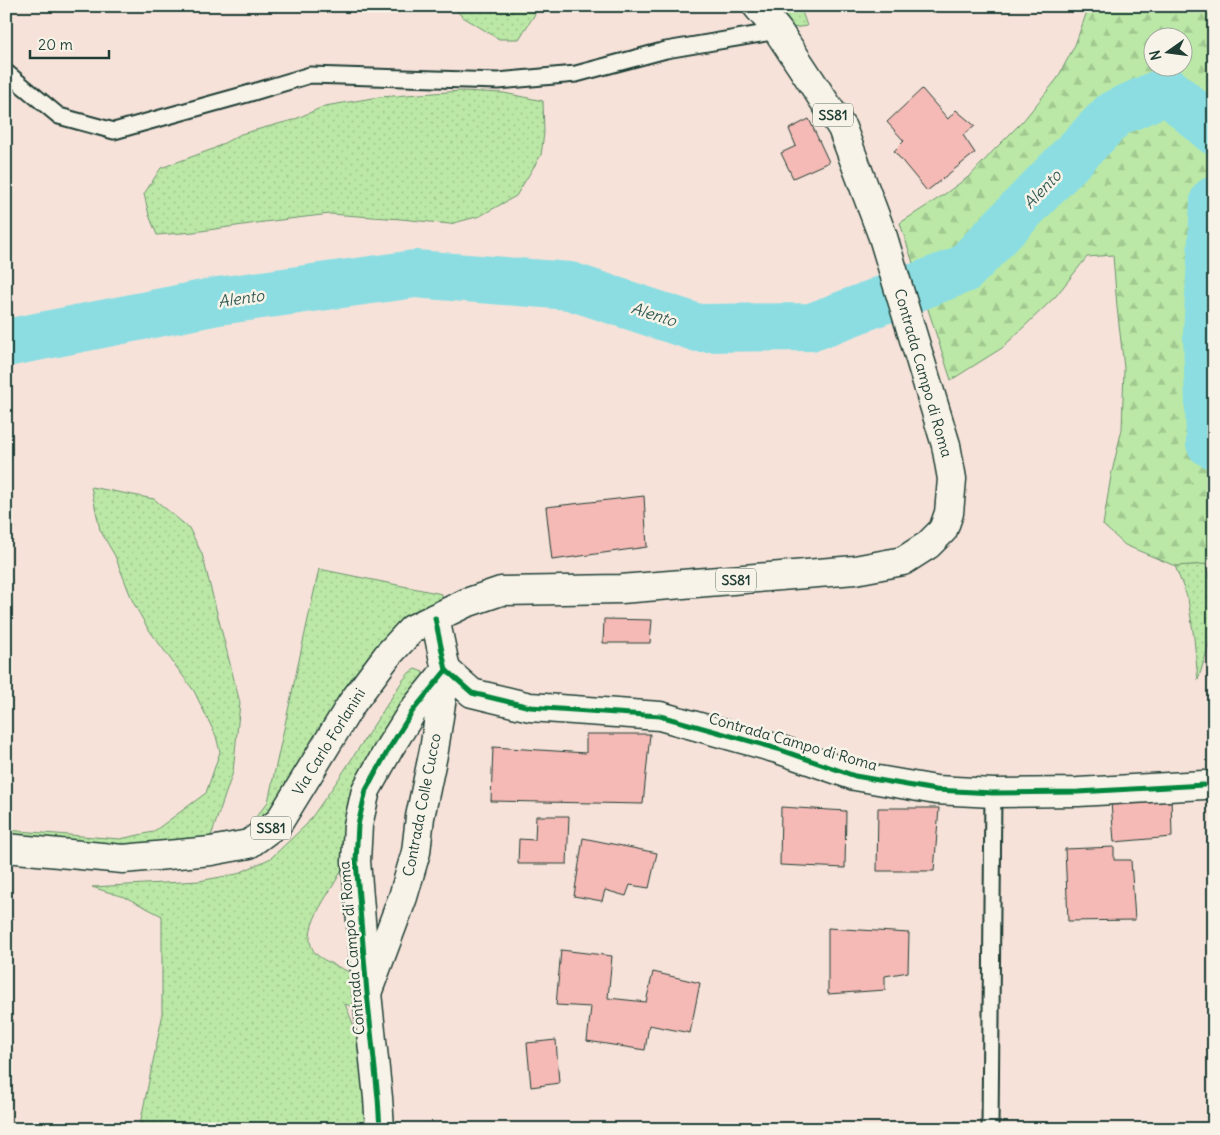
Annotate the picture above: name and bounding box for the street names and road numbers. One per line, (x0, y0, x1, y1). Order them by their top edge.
road number: SS81 (813, 104, 853, 126)
street label: Contrada Campo di Roma (890, 286, 957, 460)
road number: SS81 (716, 568, 756, 592)
street label: Via Carlo Forlanini (288, 685, 369, 799)
street label: Contrada Campo di Roma (707, 708, 880, 775)
street label: Contrada Colle Cucco (398, 732, 445, 878)
road number: SS81 (251, 816, 291, 840)
street label: Contrada Campo di Roma (334, 860, 369, 1036)

